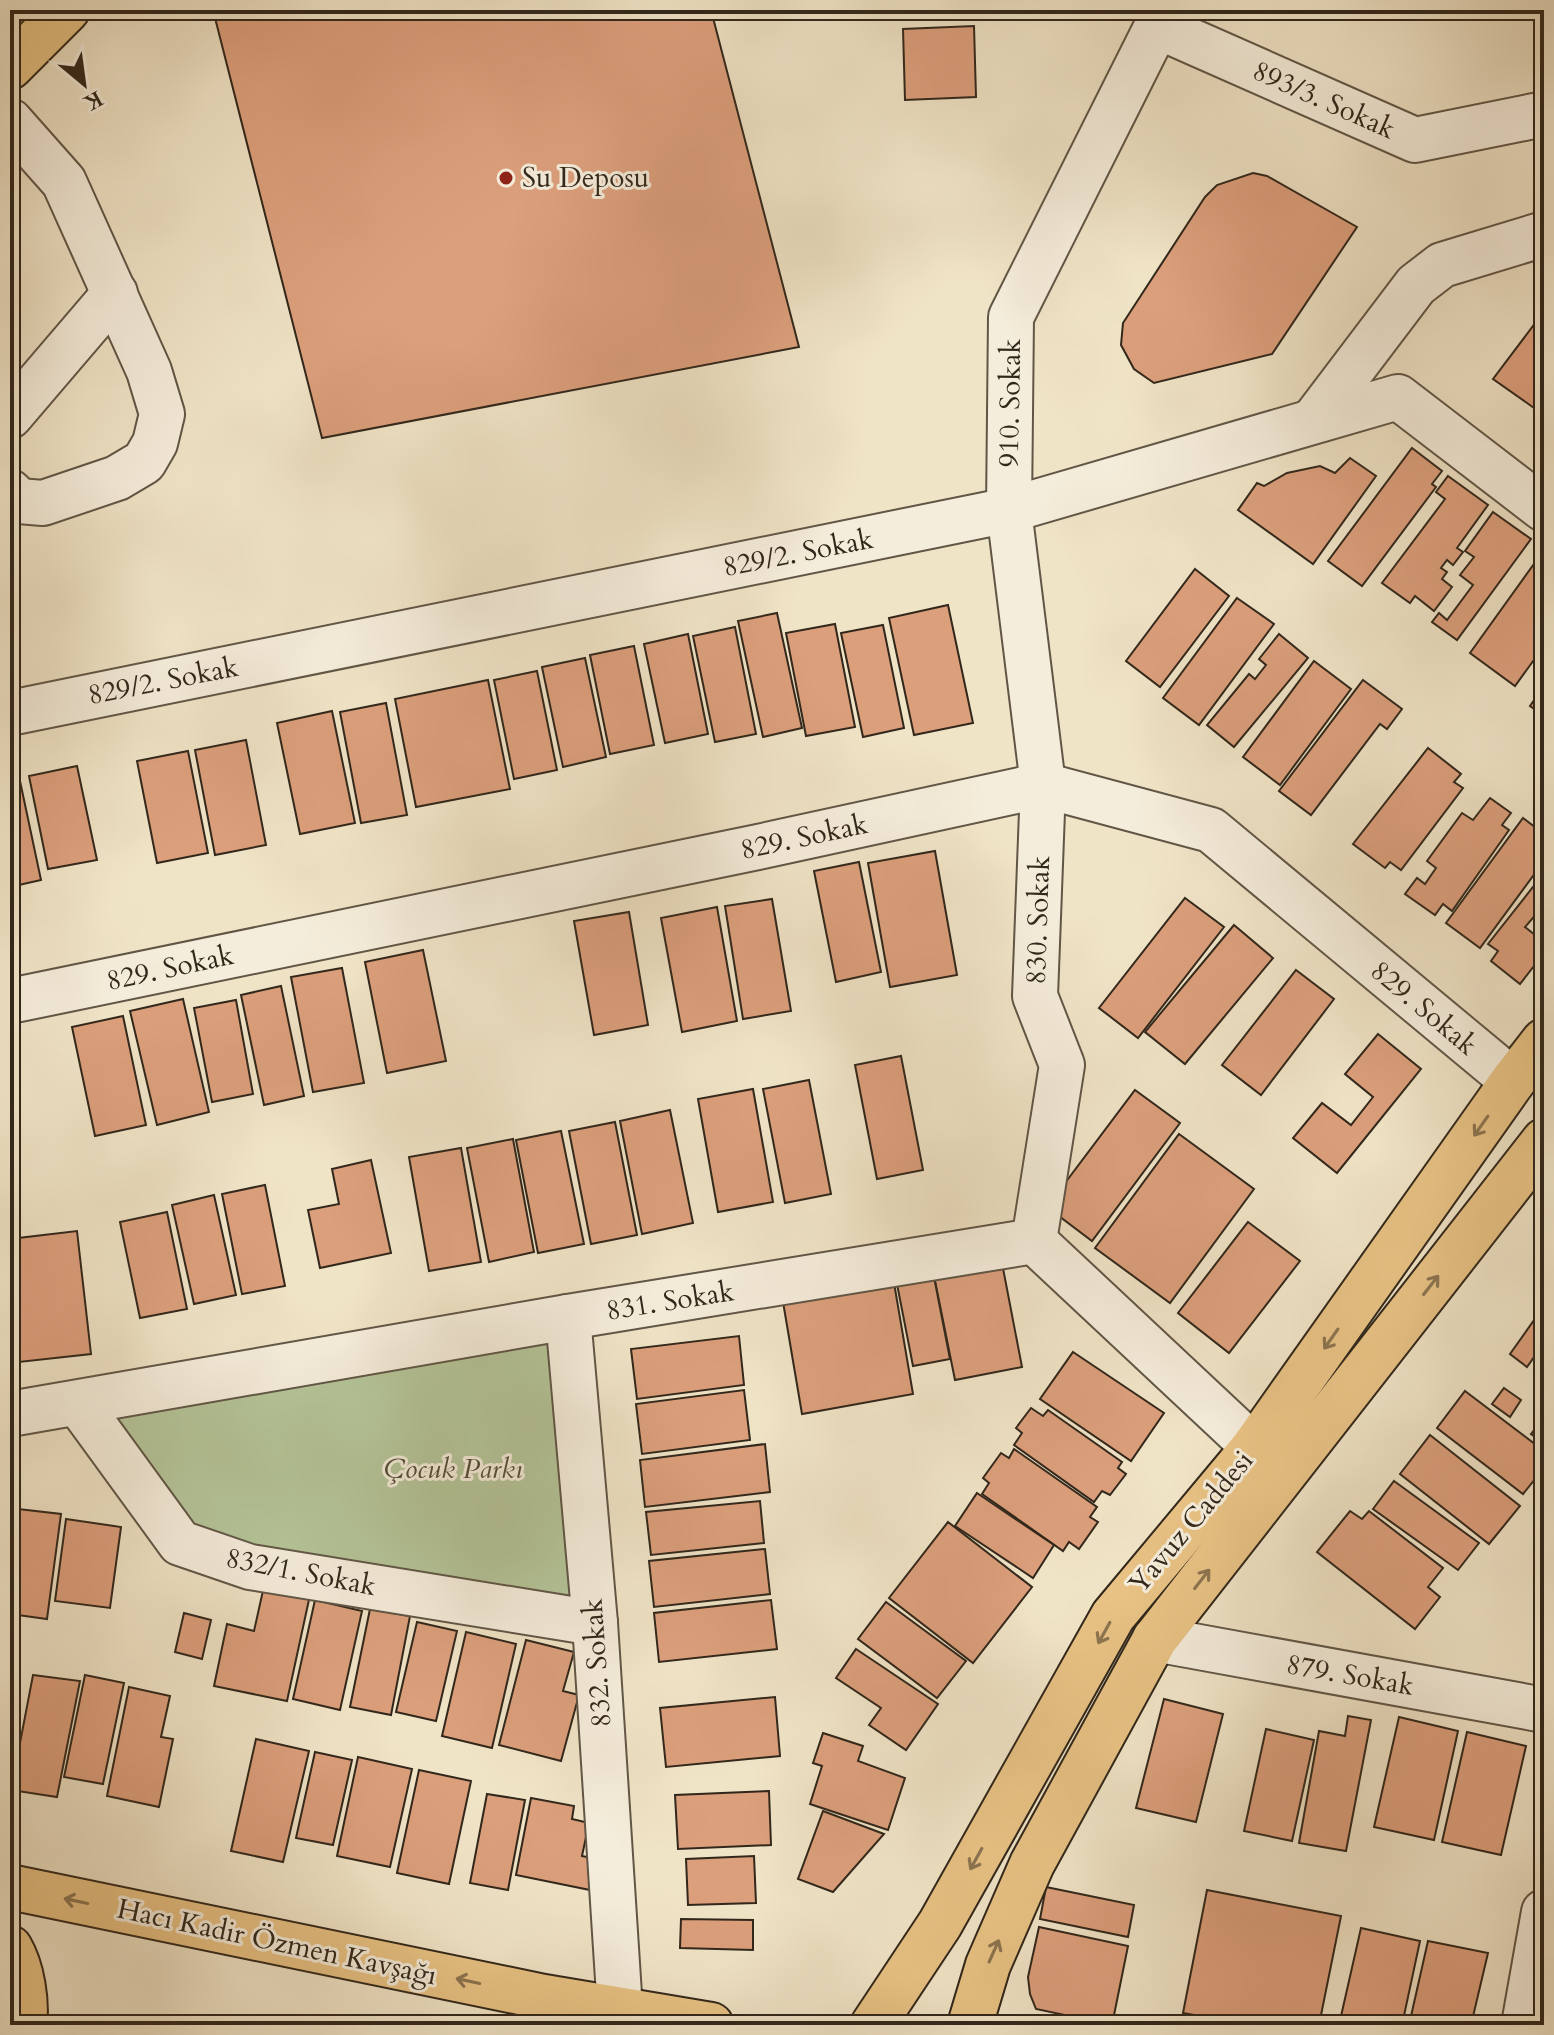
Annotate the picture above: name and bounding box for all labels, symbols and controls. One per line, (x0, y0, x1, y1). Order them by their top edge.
north arrow (44, 44, 124, 124)
street label: 893/3. Sokak (1247, 52, 1401, 148)
text: K (78, 83, 108, 118)
place label: Su Deposu (522, 159, 649, 197)
marker: Su Deposu (497, 169, 515, 187)
street label: 910. Sokak (990, 338, 1030, 468)
street label: 829/2. Sokak (720, 520, 876, 586)
street label: 829/2. Sokak (85, 648, 241, 714)
street label: 829. Sokak (737, 805, 871, 869)
street label: 830. Sokak (1017, 855, 1059, 985)
street label: 829. Sokak (103, 936, 237, 1000)
street label: 829. Sokak (1362, 952, 1486, 1064)
one-way arrow (1473, 1115, 1489, 1137)
street label: 831. Sokak (603, 1272, 737, 1330)
one-way arrow (1423, 1275, 1440, 1296)
one-way arrow (1322, 1327, 1339, 1349)
street label: Yavuz Caddesi (1120, 1442, 1262, 1602)
park label: Çocuk Parkı (383, 1450, 523, 1488)
street label: 832/1. Sokak (223, 1539, 379, 1605)
one-way arrow (1194, 1569, 1211, 1590)
street label: 832. Sokak (574, 1597, 620, 1729)
one-way arrow (1096, 1621, 1112, 1644)
street label: 879. Sokak (1283, 1645, 1417, 1705)
one-way arrow (968, 1847, 983, 1871)
street label: Hacı Kadir Özmen Kavşağı (114, 1890, 440, 1994)
one-way arrow (64, 1893, 89, 1908)
one-way arrow (987, 1939, 1002, 1963)
one-way arrow (456, 1973, 481, 1988)

